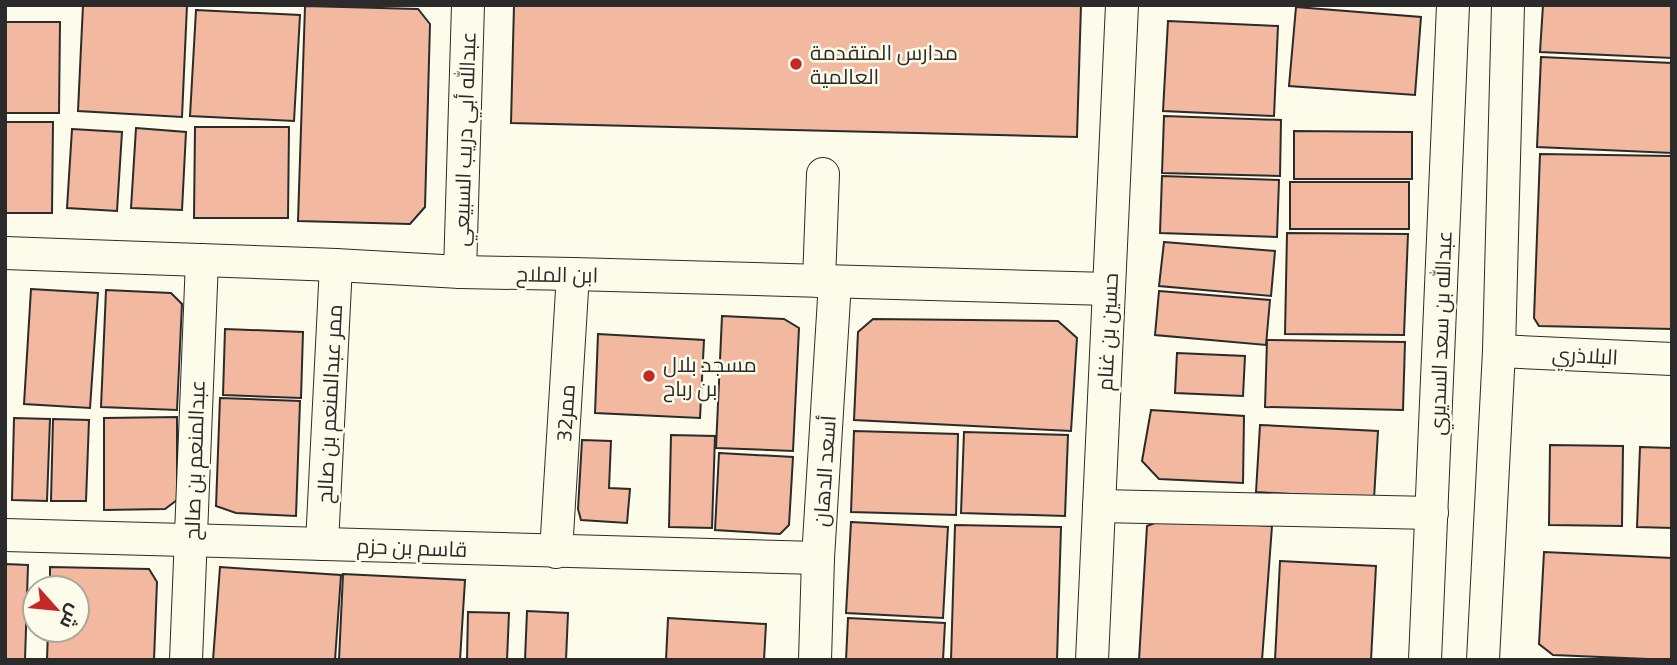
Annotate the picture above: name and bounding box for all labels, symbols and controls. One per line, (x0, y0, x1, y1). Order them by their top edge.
street label: عبدالله أبي دريب السبيعي (444, 31, 485, 247)
place label: مدارس المتقدمة العالمية (810, 36, 958, 92)
marker: مدارس المتقدمة العالمية (788, 56, 804, 72)
street label: عبدالله بن سعد السديري (1420, 230, 1461, 436)
street label: ابن الملاح (516, 257, 598, 291)
street label: حسين بن غنام (1088, 272, 1126, 392)
street label: ممر عبدالمنعم بن صالح (308, 304, 350, 504)
street label: البلاذري (1551, 337, 1619, 374)
place label: مسجد بلال بن رباح (663, 348, 757, 404)
marker: مسجد بلال بن رباح (641, 368, 657, 384)
street label: عبدالمنعم بن صالح (175, 379, 213, 541)
street label: ممر32 (547, 383, 583, 443)
street label: أسعد الدهان (804, 414, 844, 528)
street label: قاسم بن حزم (356, 529, 468, 565)
north arrow (21, 574, 91, 644)
text: ش (53, 599, 90, 634)

